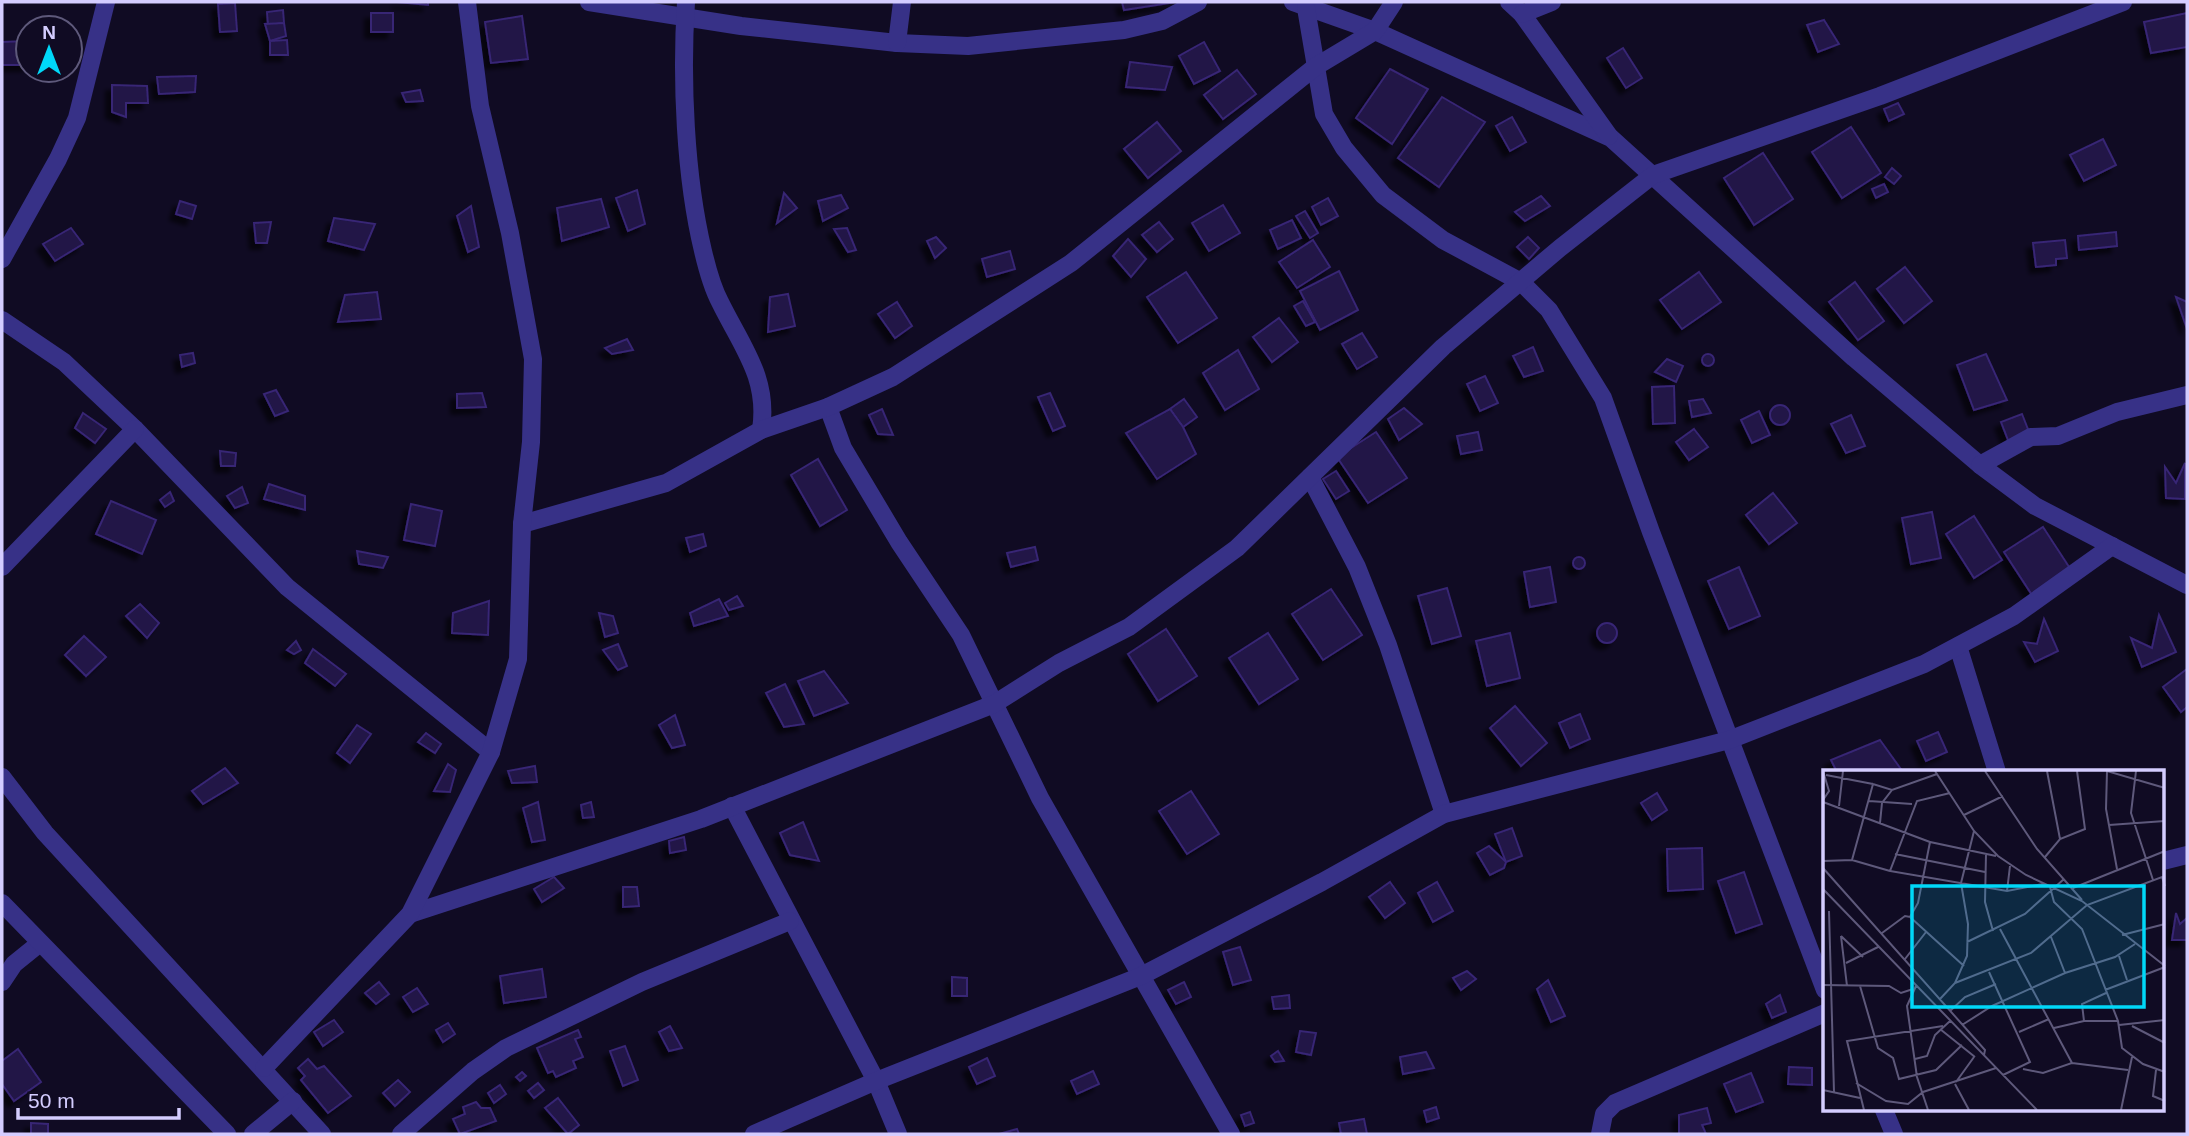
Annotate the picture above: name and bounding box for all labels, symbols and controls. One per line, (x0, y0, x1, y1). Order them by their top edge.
north arrow (14, 14, 84, 84)
text: N (42, 22, 56, 43)
inset map (1823, 770, 2164, 1112)
scale bar (18, 1076, 178, 1120)
text: 50 m (28, 1089, 75, 1112)

